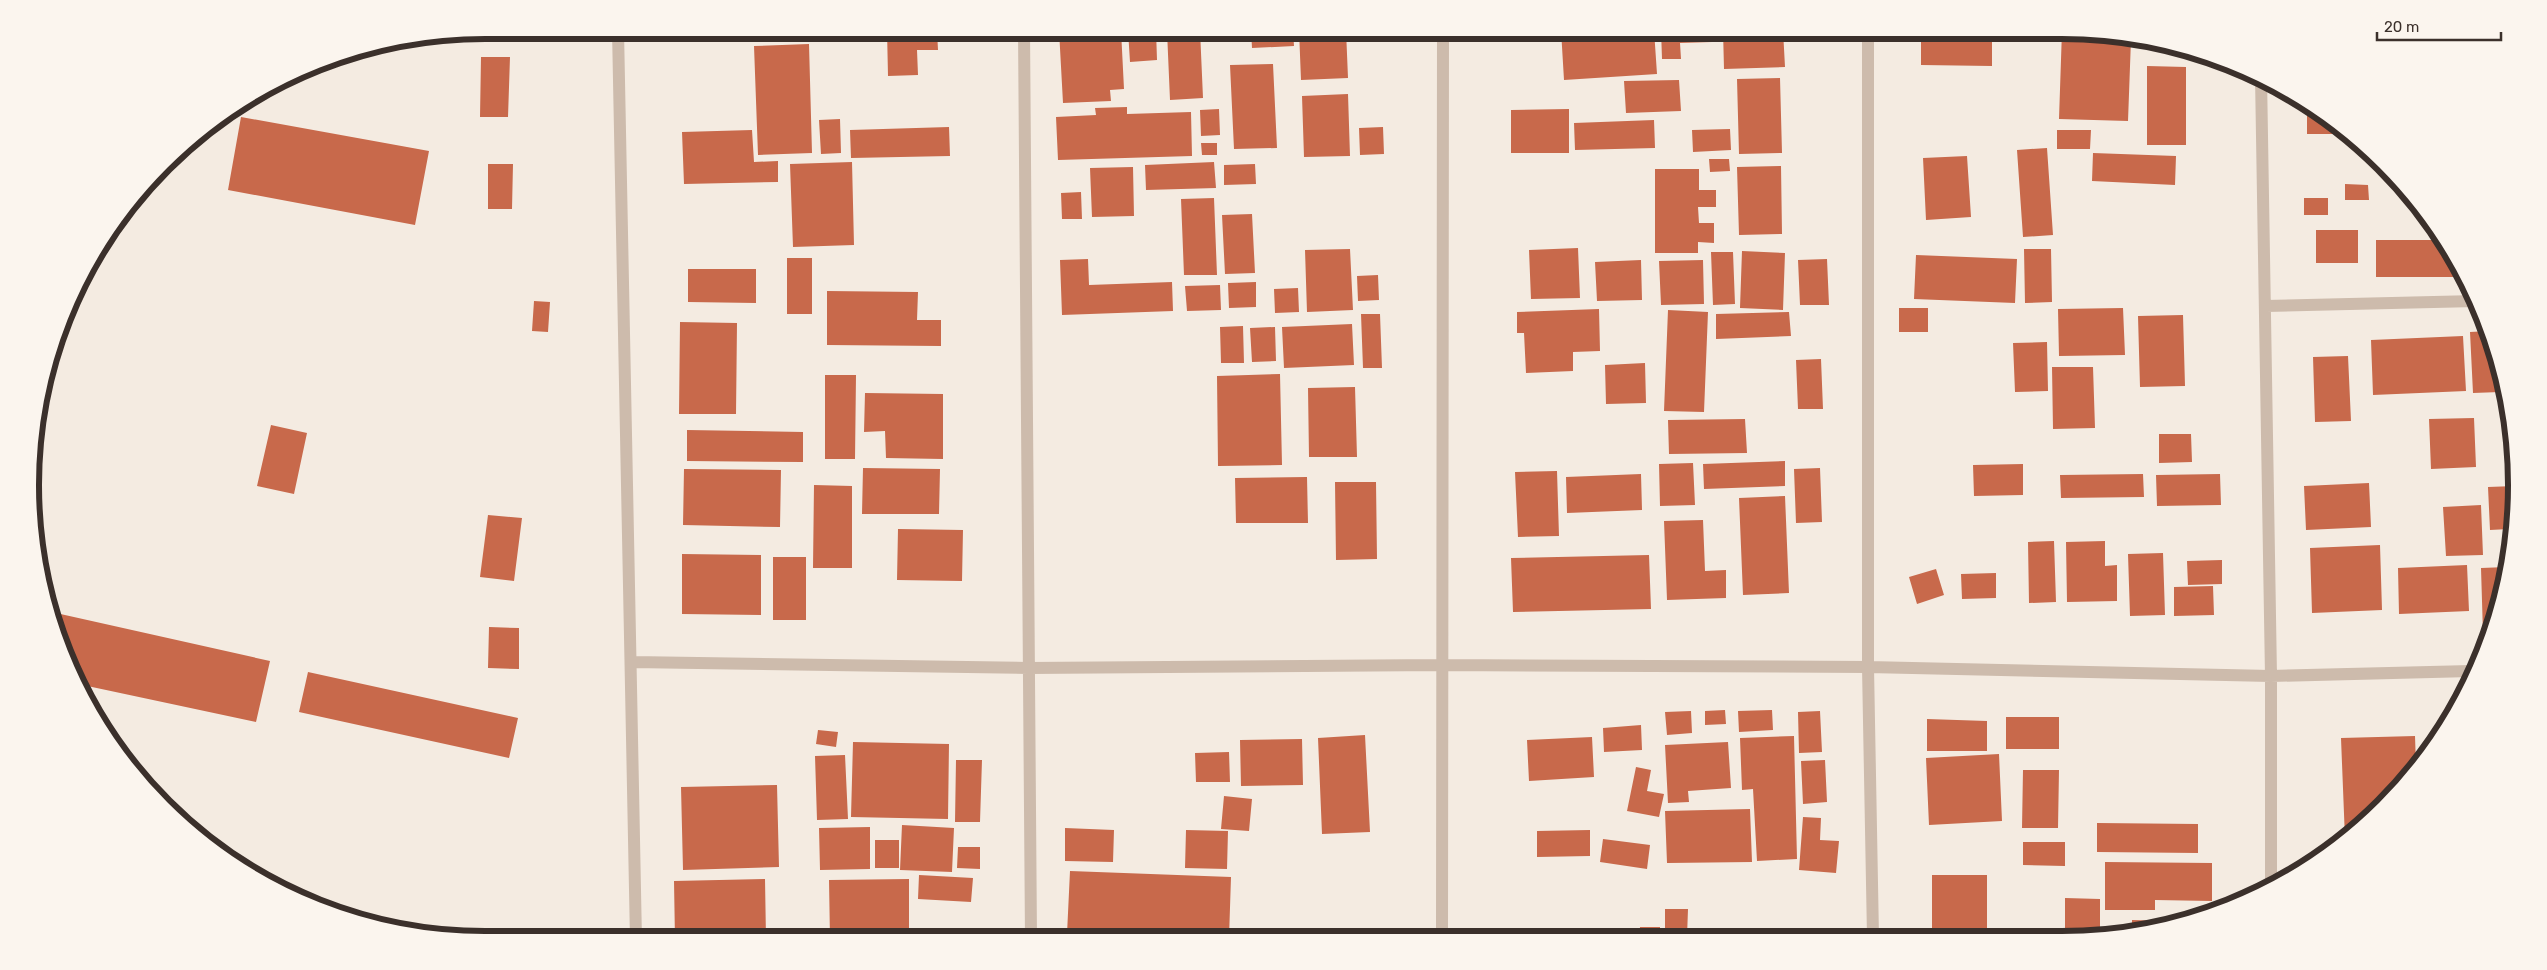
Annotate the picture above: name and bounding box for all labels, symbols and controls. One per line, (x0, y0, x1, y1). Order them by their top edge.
scale bar (2377, 10, 2501, 42)
text: 20 m (2384, 18, 2419, 36)

